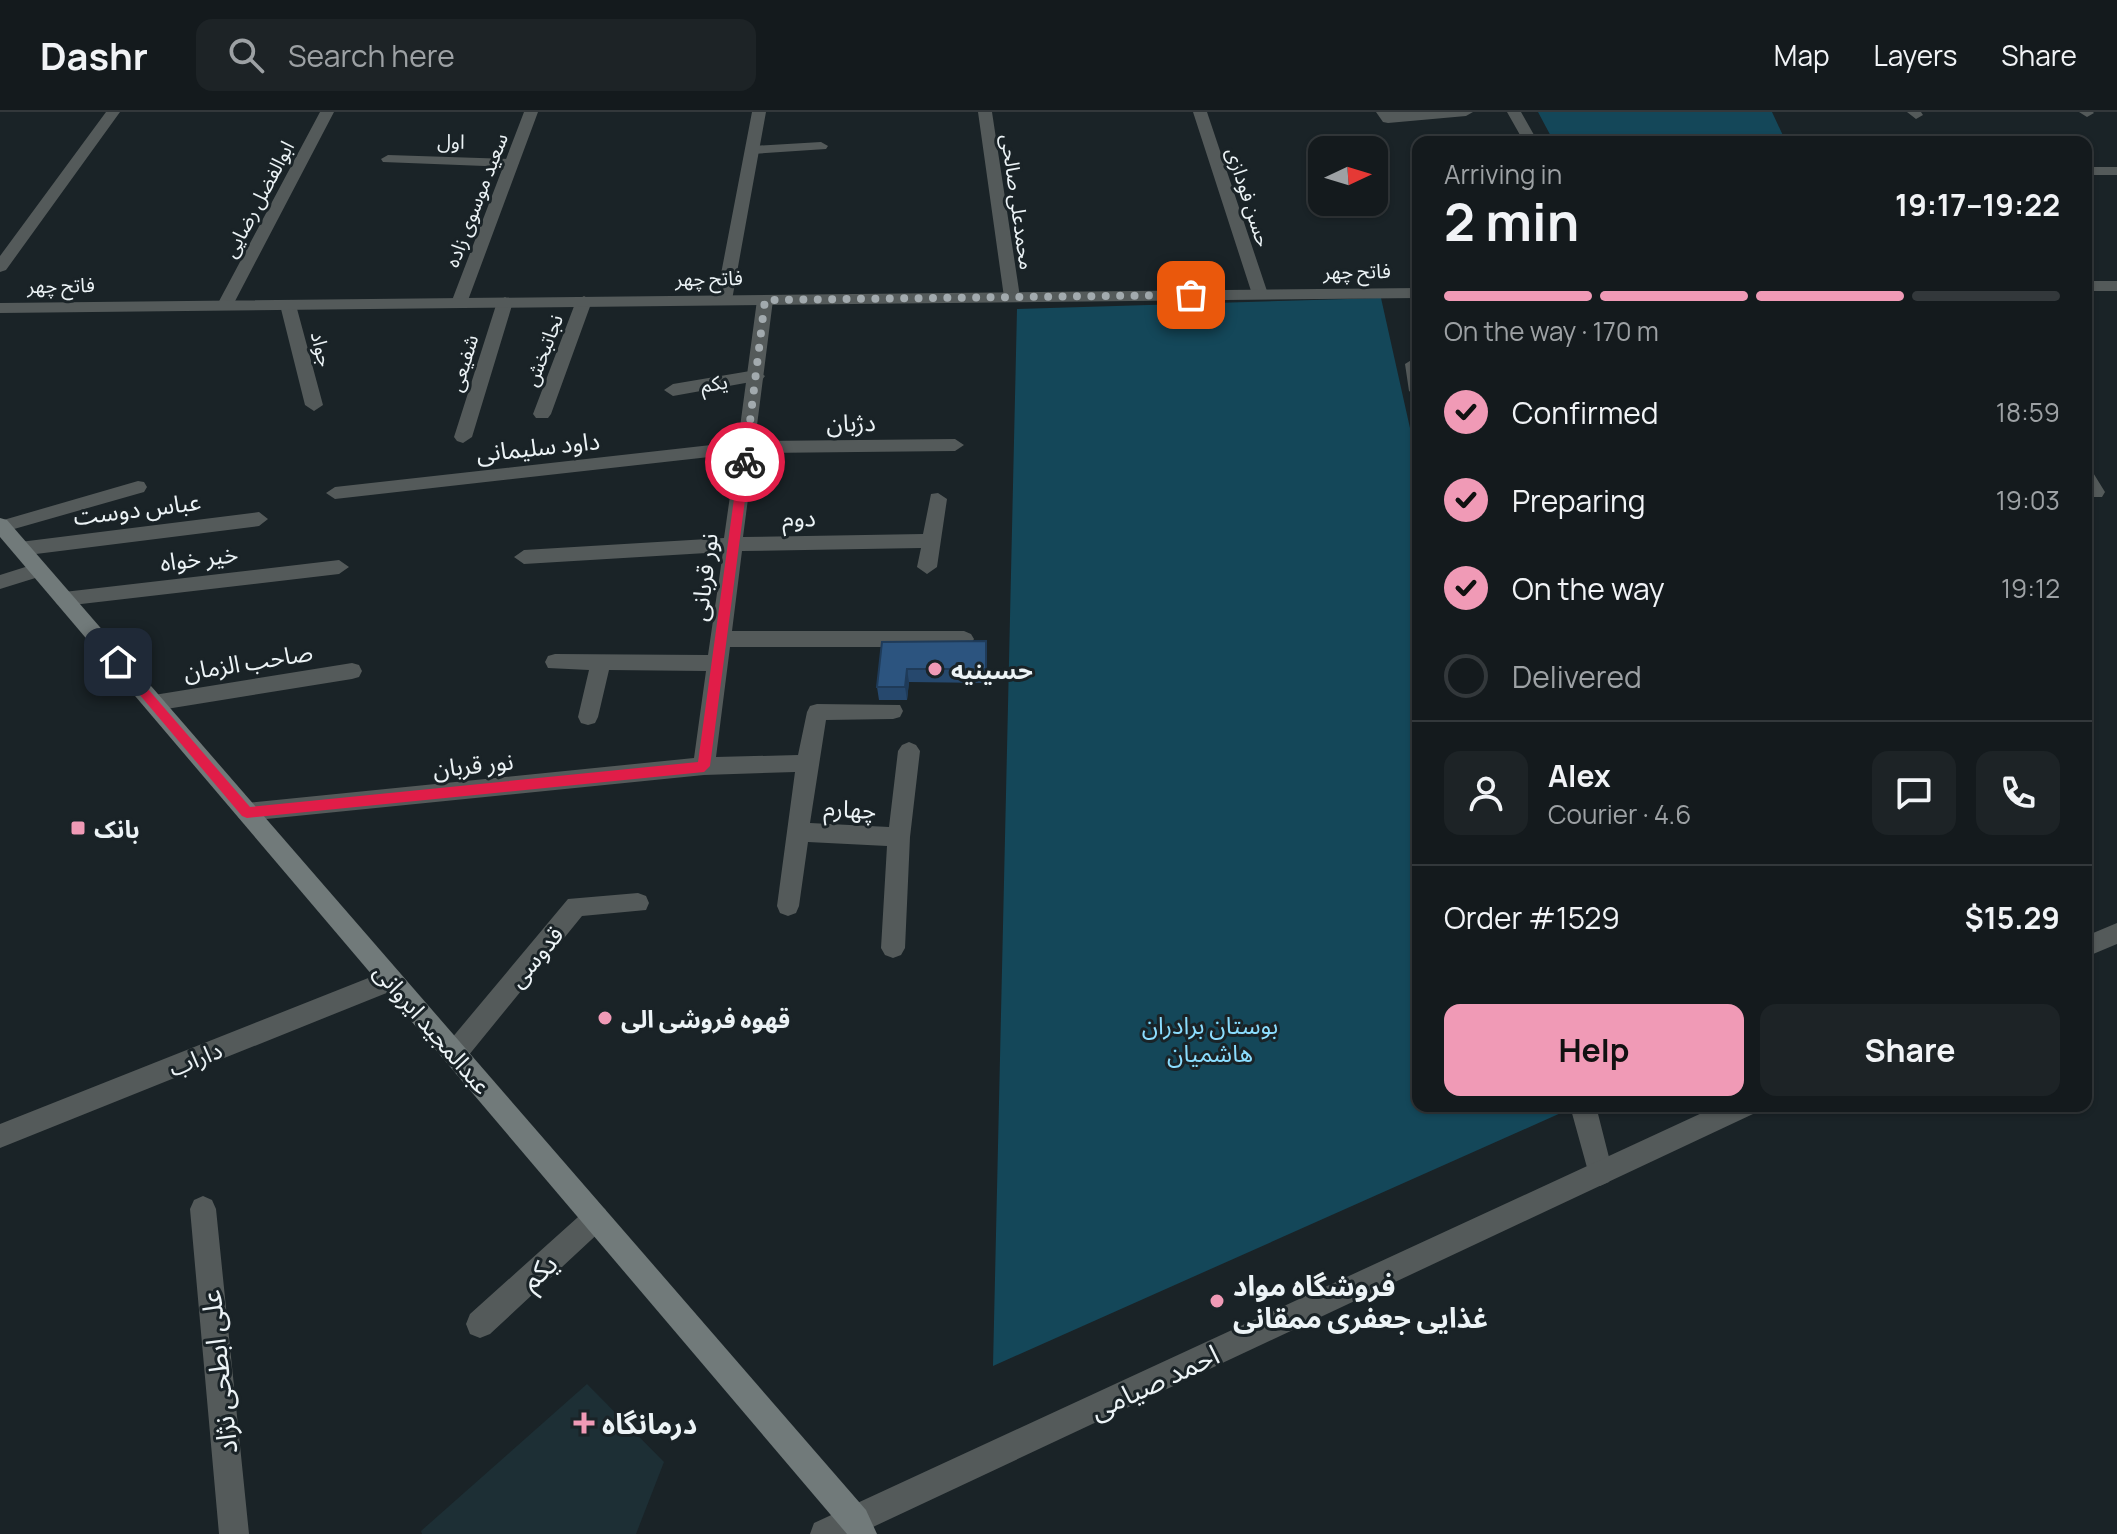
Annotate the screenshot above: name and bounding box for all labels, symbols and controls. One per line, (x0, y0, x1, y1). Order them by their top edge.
search box (196, 19, 756, 91)
text: Dashr (40, 29, 148, 81)
icon: search (224, 33, 268, 77)
text: Search here (288, 35, 455, 76)
text: Map (1774, 36, 1830, 74)
text: Layers (1874, 36, 1957, 74)
text: Share (2001, 36, 2077, 74)
street label: اول (437, 127, 465, 155)
street label: سعید موسوی زاده (438, 129, 514, 271)
street label: محمدعلی صالحی (995, 132, 1041, 272)
street label: ابوالفضل رضایی (216, 136, 300, 262)
north arrow (1308, 136, 1388, 216)
map controls (1308, 136, 1388, 216)
street label: حسن فودازی (1220, 144, 1278, 250)
text: Arriving in (1444, 156, 1562, 192)
text: 19:17–19:22 (1895, 184, 2060, 225)
text: 2 min (1444, 186, 1579, 257)
street label: فاتح چهر (1322, 257, 1391, 287)
pin (1157, 261, 1225, 329)
street label: فاتح چهر (674, 264, 743, 294)
street label: فاتح چهر (26, 271, 95, 301)
icon: bag (1169, 273, 1213, 317)
street label: نجاتبخش (517, 310, 569, 390)
text: On the way · 170 m (1444, 313, 1659, 349)
street label: جواد (305, 328, 339, 370)
street label: شفیعی (442, 331, 484, 395)
street label: یکم (698, 368, 730, 400)
icon: check (1444, 390, 1488, 434)
text: Confirmed (1512, 392, 1659, 433)
text: 18:59 (1996, 394, 2060, 430)
street label: دژبان (826, 405, 876, 439)
courier (705, 422, 785, 502)
street label: داود سلیمانی (475, 423, 601, 469)
icon: bike (723, 440, 767, 484)
icon: check (1444, 478, 1488, 522)
text: Preparing (1512, 480, 1646, 521)
text: 19:03 (1996, 482, 2060, 518)
street label: عباس دوست (71, 484, 203, 532)
street label: دوم (782, 500, 816, 537)
street label: نور قربانی (681, 531, 725, 623)
street label: خیر خواه (158, 536, 240, 578)
icon: check (1444, 566, 1488, 610)
text: On the way (1512, 568, 1665, 609)
text: 19:12 (2001, 570, 2060, 606)
pin (84, 628, 152, 696)
street label: صاحب الزمان (181, 635, 315, 687)
icon: home (96, 640, 140, 684)
place label: حسینیه (951, 653, 1033, 686)
text: Delivered (1512, 656, 1642, 697)
marker: حسینیه (926, 660, 944, 678)
street label: نور قربان (431, 743, 515, 785)
button: person (1444, 751, 1528, 835)
button: chat (1872, 751, 1956, 835)
button: phone (1976, 751, 2060, 835)
text: Alex (1548, 755, 1611, 796)
street label: چهارم (823, 790, 877, 829)
text: Courier · 4.6 (1548, 796, 1691, 832)
place label: بانک (94, 812, 140, 845)
marker: بانک (69, 819, 87, 837)
text: Order #1529 (1444, 897, 1620, 938)
text: $15.29 (1965, 897, 2060, 938)
street label: قدوسی (500, 918, 570, 994)
street label: عبدالمجید ایروانی (367, 955, 499, 1101)
place label: قهوه فروشی الی (621, 1002, 790, 1035)
button: Help (1444, 1004, 1744, 1096)
button: Share (1760, 1004, 2060, 1096)
park label: بوستان برادران هاشمیان (1142, 1008, 1278, 1069)
marker: قهوه فروشی الی (596, 1009, 614, 1027)
street label: داراب (163, 1032, 227, 1084)
street label: یکم (511, 1244, 568, 1301)
place label: فروشگاه مواد غذایی جعفری ممقانی (1233, 1266, 1488, 1336)
street label: علی ابطحی نژاد (190, 1288, 246, 1456)
marker: فروشگاه مواد غذایی جعفری ممقانی (1208, 1292, 1226, 1310)
street label: احمد صیامی (1083, 1334, 1225, 1428)
place label: درمانگاه (602, 1404, 697, 1442)
marker: درمانگاه (573, 1412, 595, 1434)

